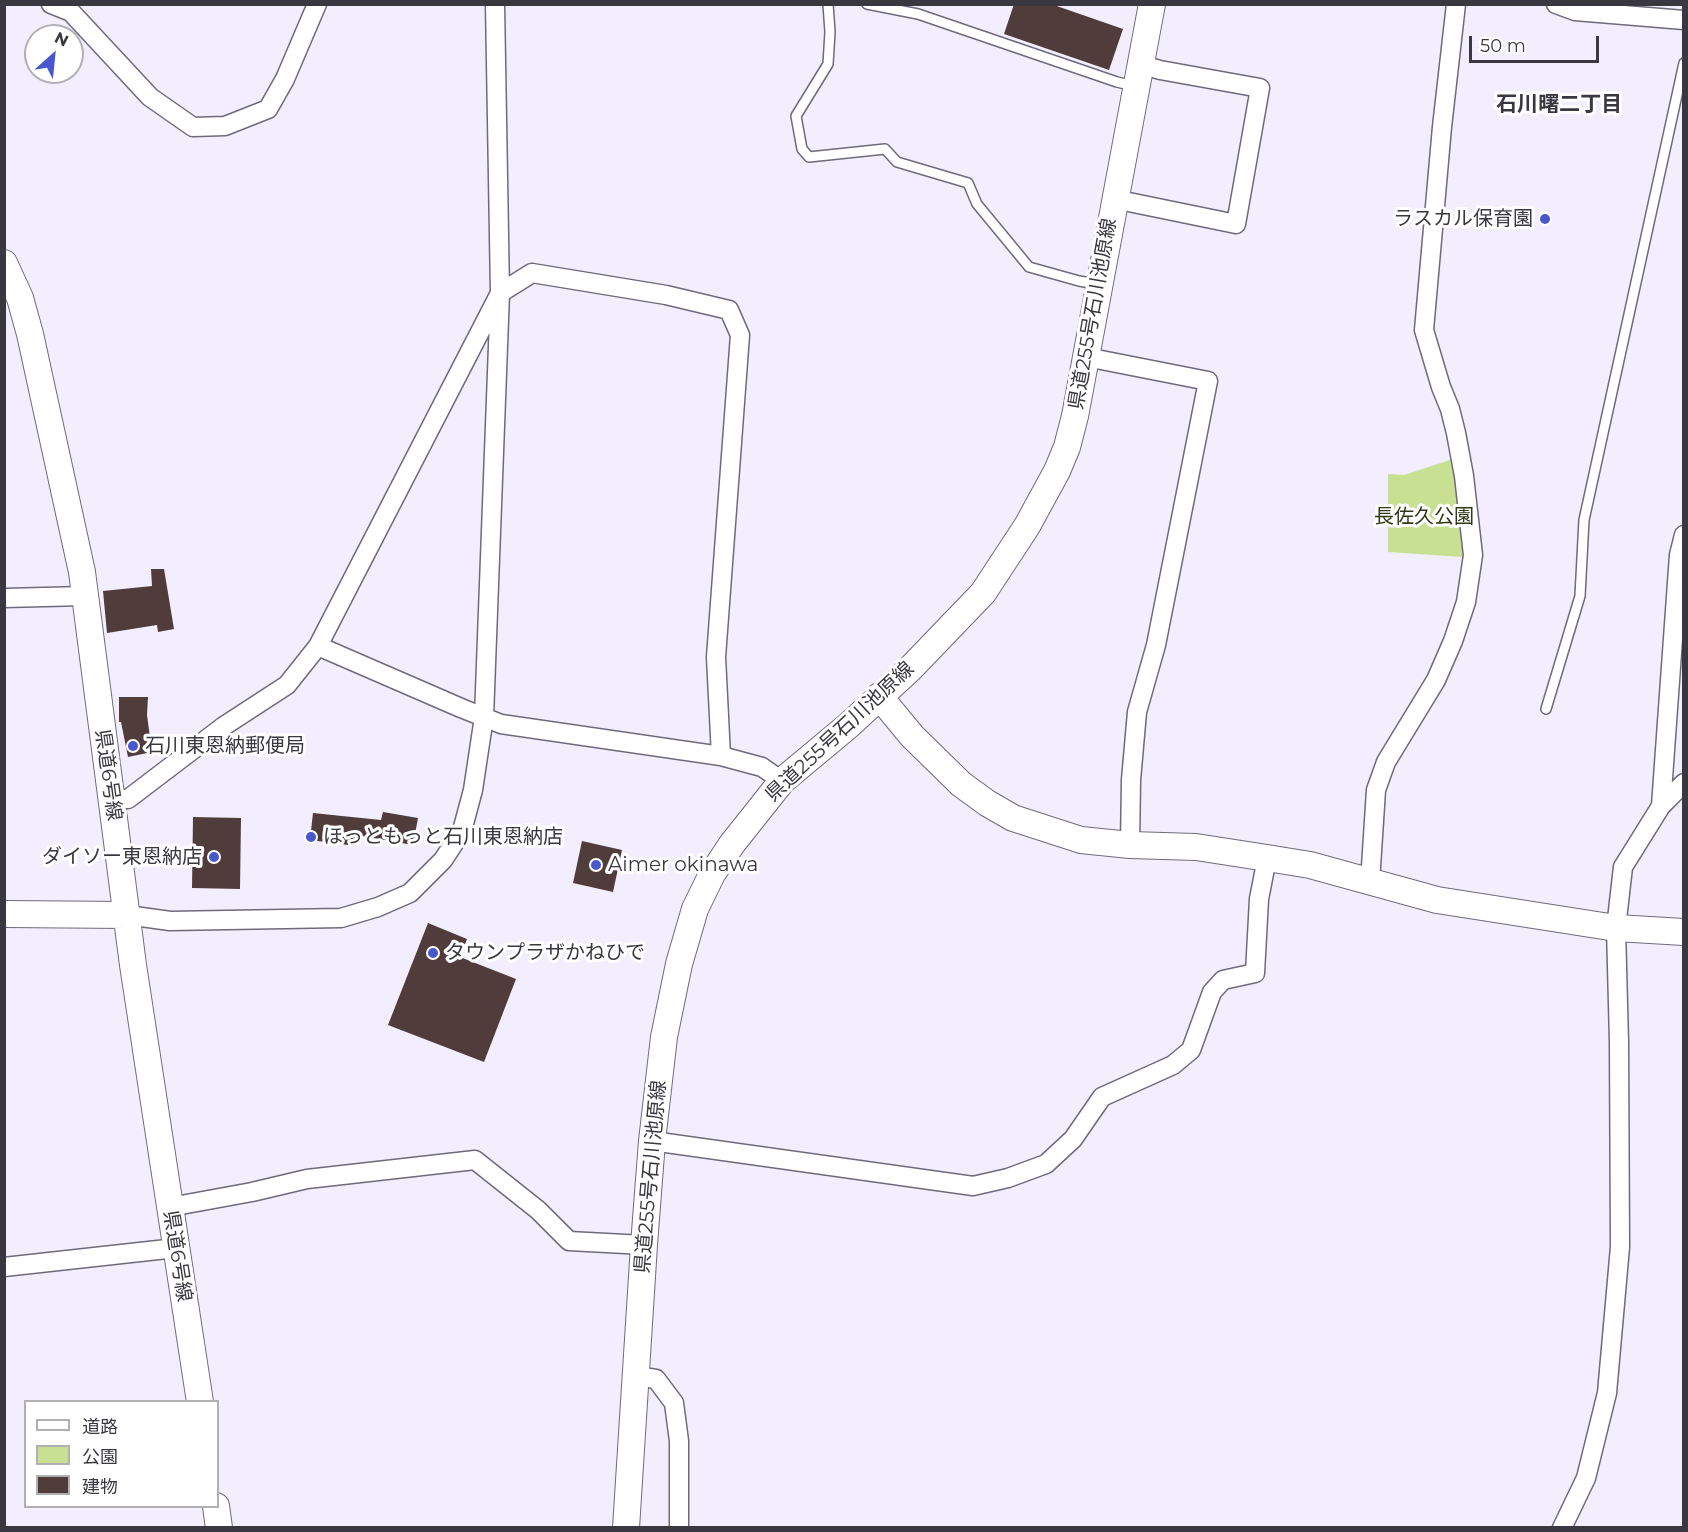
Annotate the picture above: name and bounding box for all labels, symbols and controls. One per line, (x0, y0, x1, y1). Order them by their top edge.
north arrow (24, 24, 84, 84)
scale bar (1472, 24, 1602, 62)
text: N (51, 28, 72, 51)
text: 50 m (1480, 35, 1526, 57)
district label: 石川曙二丁目 (1496, 92, 1622, 118)
place label: ラスカル保育園 (1393, 207, 1533, 231)
marker: ラスカル保育園 (1538, 212, 1552, 226)
street label: 県道255号石川池原線 (1064, 216, 1122, 412)
park label: 長佐久公園 (1374, 505, 1474, 529)
street label: 県道255号石川池原線 (761, 657, 919, 807)
street label: 県道6号線 (90, 728, 126, 822)
place label: 石川東恩納郵便局 (145, 734, 305, 758)
marker: 石川東恩納郵便局 (126, 739, 140, 753)
place label: ほっともっと石川東恩納店 (323, 825, 563, 849)
marker: ほっともっと石川東恩納店 (304, 830, 318, 844)
place label: ダイソー東恩納店 (42, 845, 202, 869)
marker: ダイソー東恩納店 (207, 850, 221, 864)
place label: Aimer okinawa (608, 853, 758, 877)
marker: Aimer okinawa (589, 858, 603, 872)
place label: タウンプラザかねひで (445, 941, 645, 965)
marker: タウンプラザかねひで (426, 946, 440, 960)
street label: 県道255号石川池原線 (631, 1079, 671, 1275)
street label: 県道6号線 (158, 1209, 196, 1303)
legend (24, 1400, 219, 1508)
text: 道路 (82, 1416, 118, 1438)
text: 公園 (82, 1446, 118, 1468)
text: 建物 (82, 1476, 118, 1498)

